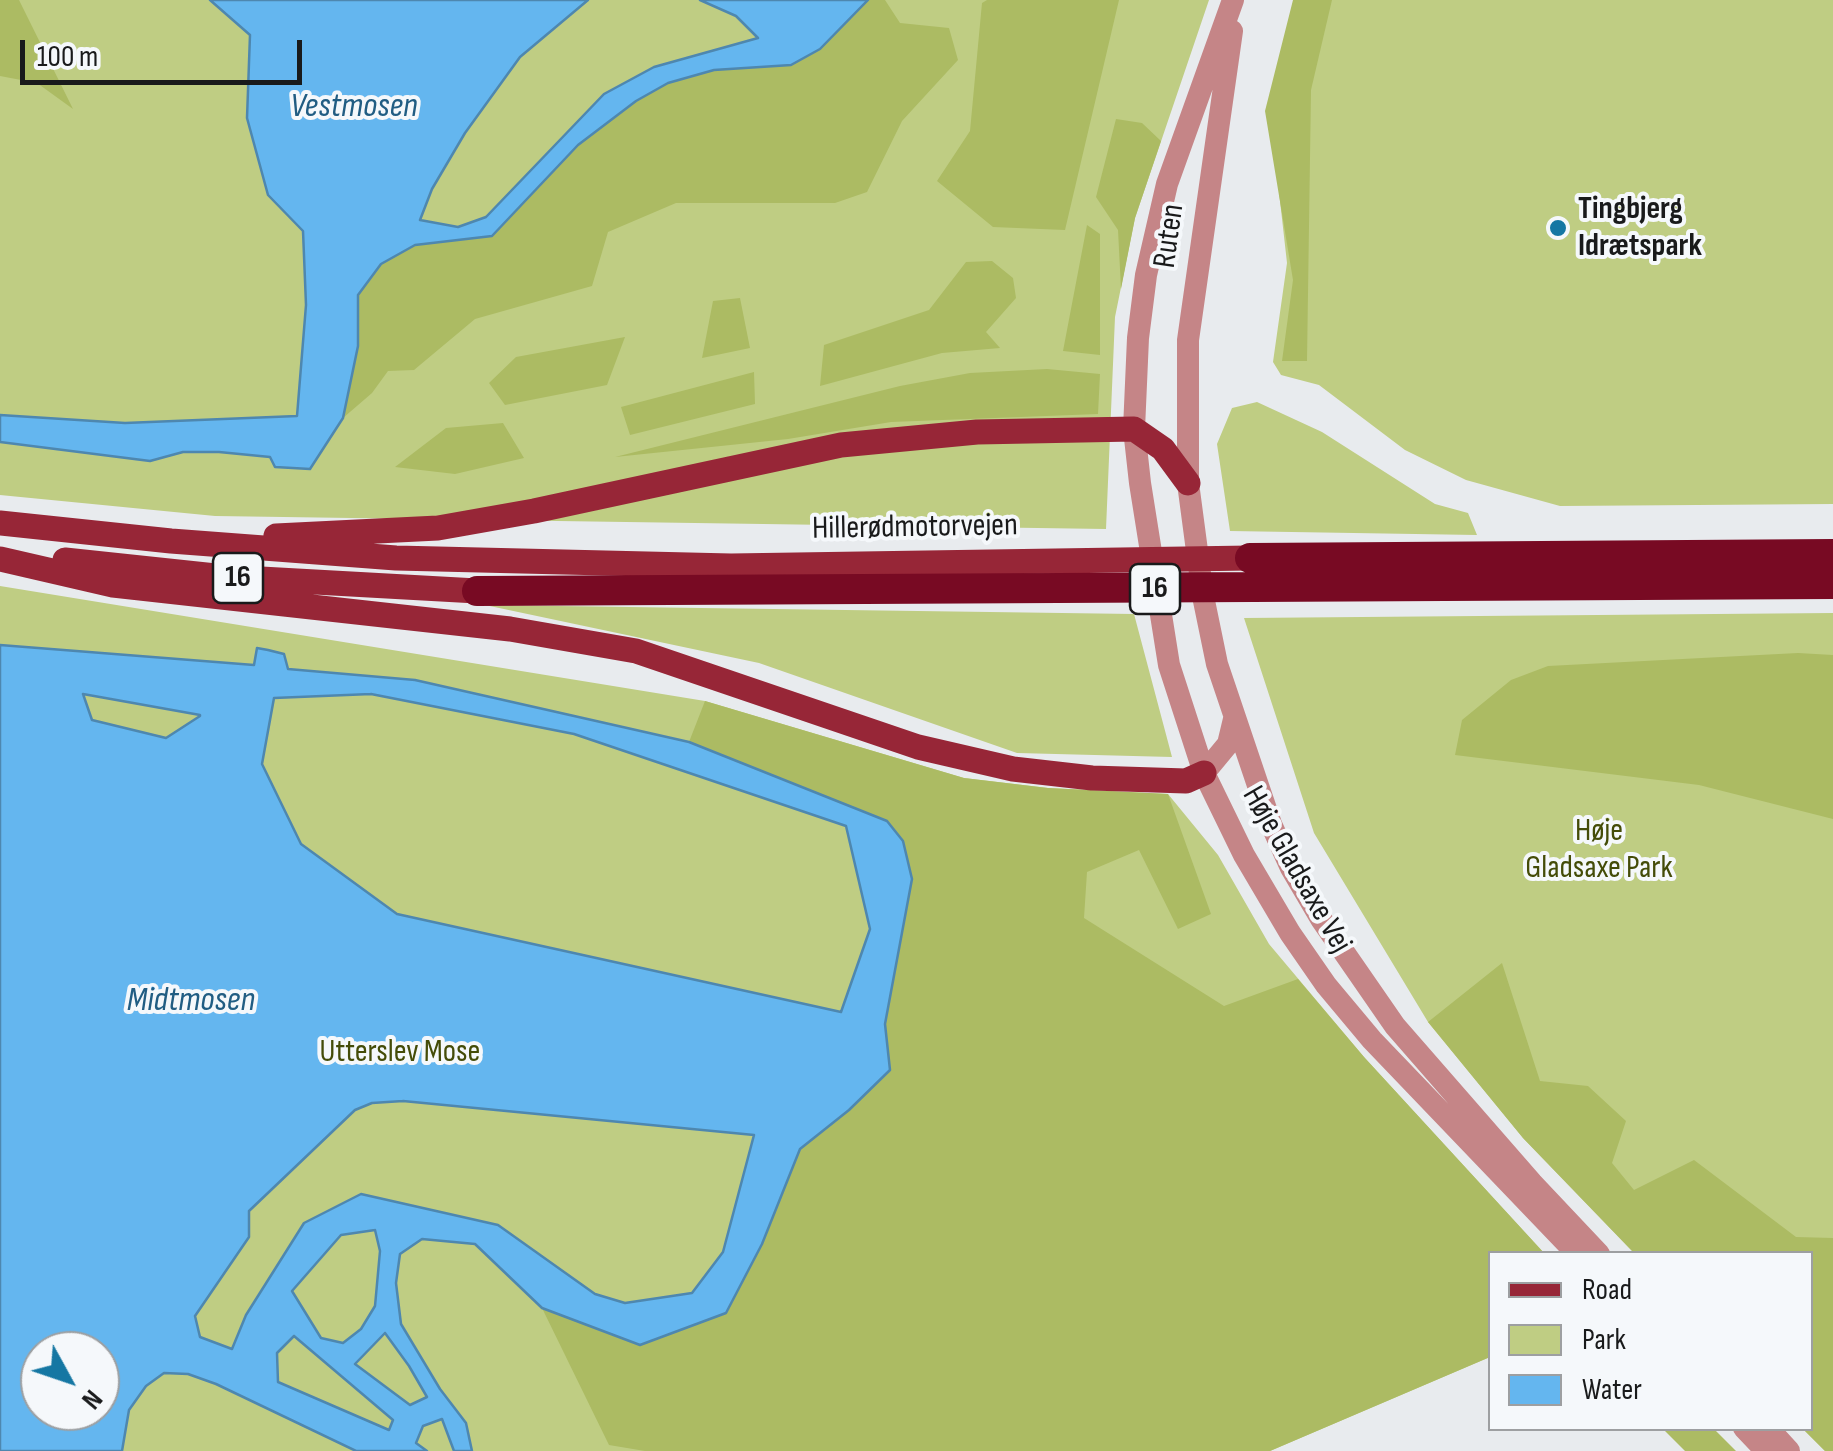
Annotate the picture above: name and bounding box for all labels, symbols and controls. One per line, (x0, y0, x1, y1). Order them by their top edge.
scale bar (25, 20, 308, 82)
text: 100 m (37, 39, 98, 75)
water label: Vestmosen (290, 86, 418, 128)
place label: Tingbjerg Idrætspark (1578, 191, 1702, 266)
street label: Ruten (1147, 202, 1193, 270)
marker: Tingbjerg Idrætspark (1547, 217, 1569, 239)
street label: Hillerødmotorvejen (812, 507, 1018, 549)
road number: 16 (213, 553, 263, 603)
road number: 16 (1130, 564, 1180, 614)
street label: Høje Gladsaxe Vej (1233, 780, 1359, 960)
park label: Høje Gladsaxe Park (1525, 813, 1673, 888)
water label: Midtmosen (127, 980, 255, 1022)
park label: Utterslev Mose (320, 1034, 480, 1072)
legend (1488, 1251, 1813, 1431)
text: Road (1582, 1272, 1632, 1308)
text: Park (1582, 1322, 1626, 1358)
north arrow (20, 1331, 120, 1431)
text: Water (1582, 1372, 1642, 1408)
text: N (74, 1383, 109, 1416)

